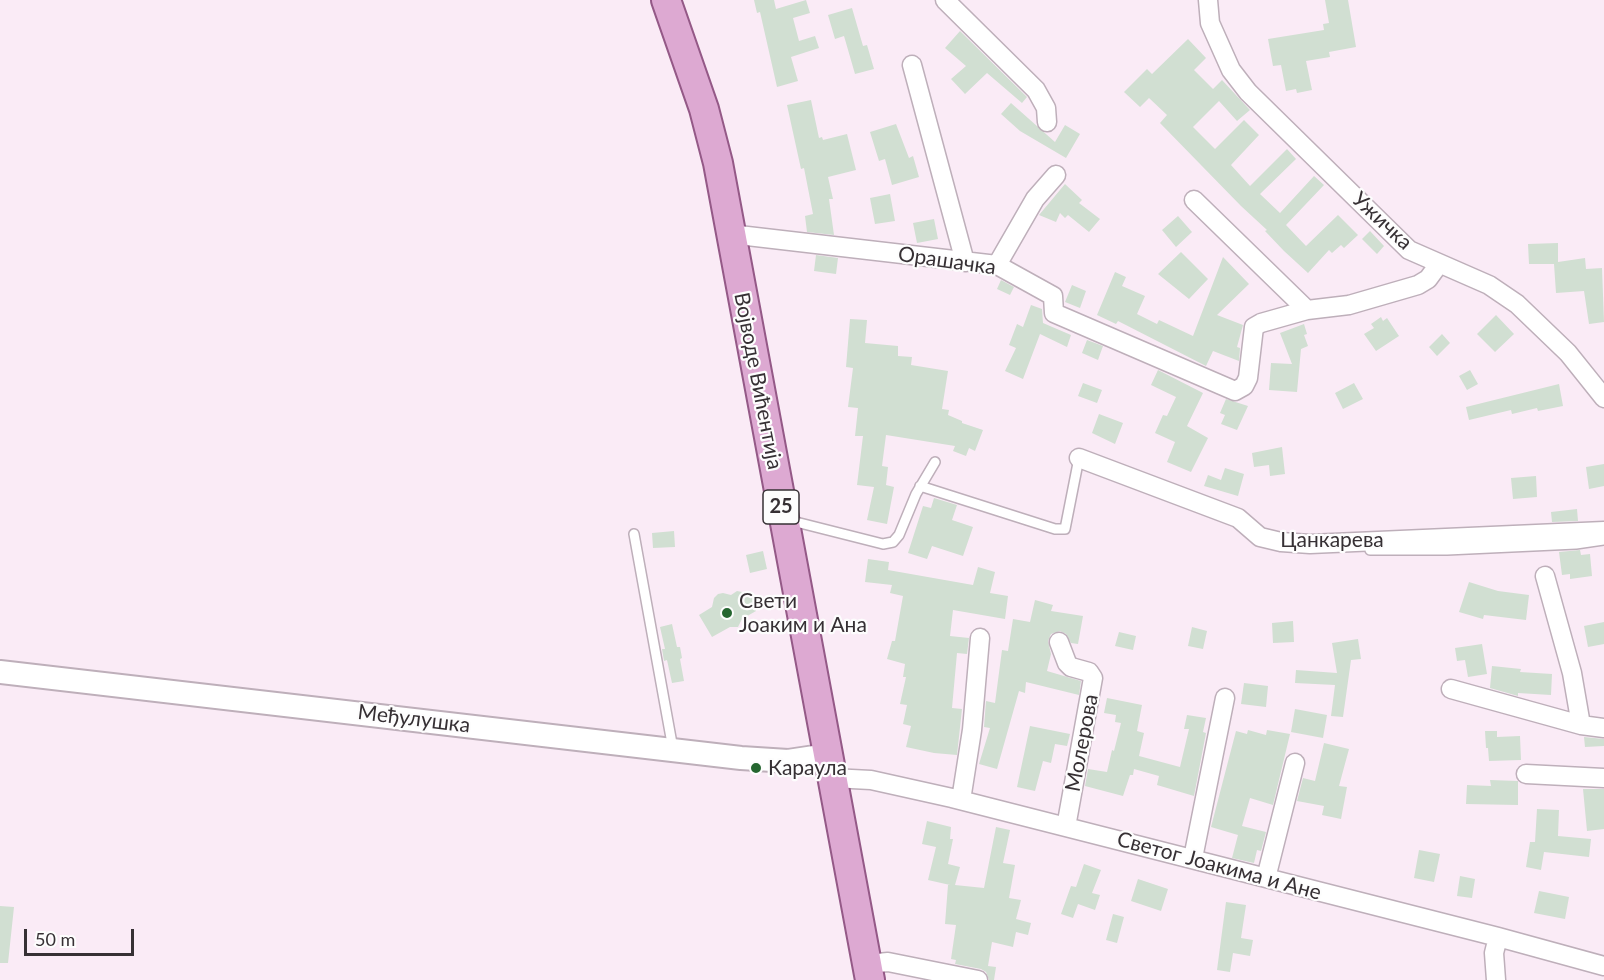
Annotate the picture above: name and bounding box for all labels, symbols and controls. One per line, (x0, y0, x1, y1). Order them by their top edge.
street label: Ужичка (1347, 187, 1417, 255)
street label: Орашачка (896, 242, 998, 280)
street label: Војводе Вићентија (728, 290, 788, 472)
road number: 25 (763, 490, 799, 524)
street label: Цанкарева (1280, 527, 1384, 553)
place label: Свети Јоаким и Ана (739, 588, 867, 638)
marker: Свети Јоаким и Ана (720, 606, 734, 620)
street label: Молерова (1060, 692, 1104, 794)
street label: Међулушка (356, 700, 472, 738)
place label: Караула (768, 755, 847, 781)
marker: Караула (749, 761, 763, 775)
street label: Светог Јоакима и Ане (1114, 827, 1324, 905)
scale bar (27, 917, 136, 955)
text: 50 m (35, 928, 75, 950)

